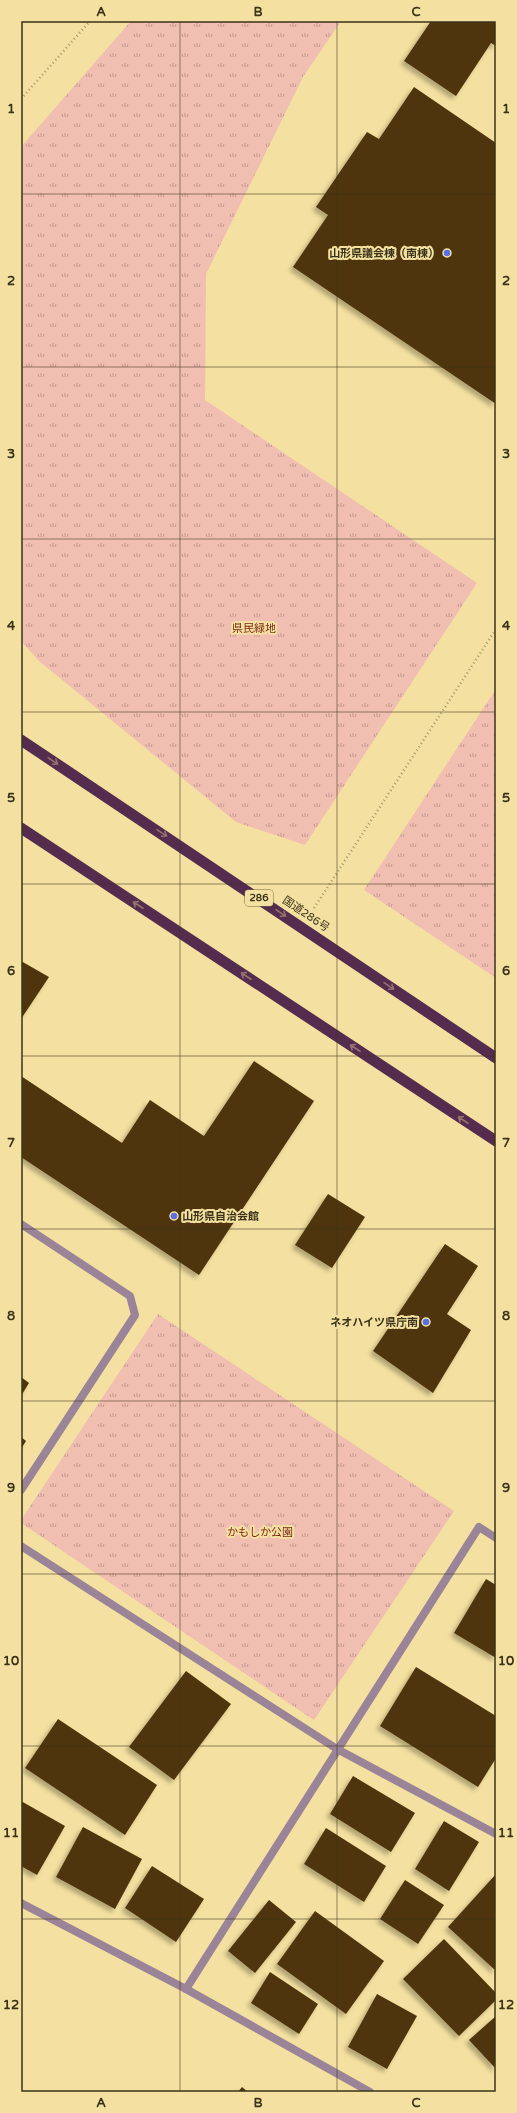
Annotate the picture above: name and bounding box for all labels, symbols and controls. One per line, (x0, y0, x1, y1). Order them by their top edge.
text: A (96, 4, 106, 20)
text: B (253, 4, 263, 20)
text: C (411, 4, 421, 20)
text: 1 (7, 101, 15, 117)
text: 1 (502, 101, 510, 117)
place label: 山形県議会棟（南棟） (329, 247, 439, 260)
marker: 山形県議会棟（南棟） (442, 248, 452, 258)
text: 2 (7, 273, 15, 289)
text: 2 (502, 273, 510, 289)
text: 3 (7, 446, 15, 462)
text: 3 (502, 446, 510, 462)
text: 4 (7, 618, 16, 634)
text: 4 (502, 618, 511, 634)
park label: 県民緑地 (232, 622, 276, 635)
one-way arrow (48, 757, 59, 765)
text: 5 (7, 790, 15, 806)
text: 5 (502, 790, 510, 806)
one-way arrow (156, 829, 167, 838)
road number: 286 (245, 890, 273, 906)
street label: 国道286号 (280, 894, 332, 934)
one-way arrow (133, 901, 144, 909)
one-way arrow (276, 909, 287, 918)
text: 6 (7, 963, 15, 979)
text: 6 (502, 963, 510, 979)
one-way arrow (241, 972, 252, 981)
one-way arrow (383, 982, 394, 990)
one-way arrow (350, 1044, 361, 1052)
one-way arrow (458, 1115, 469, 1124)
text: 7 (7, 1135, 15, 1151)
text: 7 (502, 1135, 510, 1151)
place label: 山形県自治会館 (182, 1210, 259, 1223)
marker: 山形県自治会館 (169, 1211, 179, 1221)
text: 8 (7, 1308, 15, 1324)
text: 8 (502, 1308, 510, 1324)
place label: ネオハイツ県庁南 (330, 1316, 418, 1329)
marker: ネオハイツ県庁南 (421, 1317, 431, 1327)
text: 9 (7, 1480, 15, 1496)
text: 9 (502, 1480, 510, 1496)
park label: かもしか公園 (227, 1526, 293, 1539)
text: 10 (3, 1653, 19, 1669)
text: 10 (498, 1653, 514, 1669)
text: 11 (3, 1825, 19, 1841)
text: 11 (498, 1825, 514, 1841)
text: 12 (3, 1997, 19, 2013)
text: 12 (498, 1997, 514, 2013)
text: A (96, 2095, 106, 2111)
text: B (253, 2095, 263, 2111)
text: C (411, 2095, 421, 2111)

